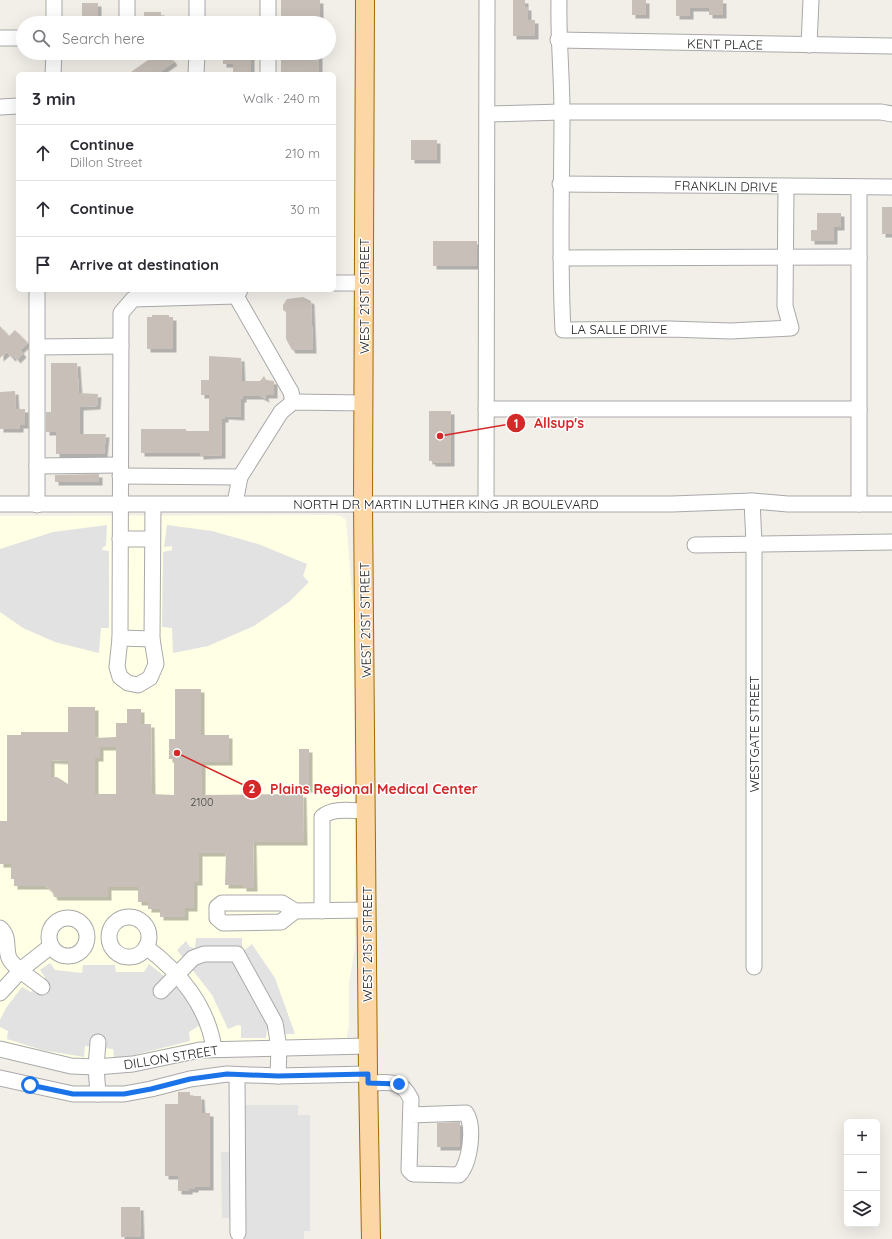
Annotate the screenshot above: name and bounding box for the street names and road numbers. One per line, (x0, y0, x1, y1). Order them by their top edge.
street label: KENT PLACE (687, 35, 763, 53)
street label: FRANKLIN DRIVE (674, 177, 778, 195)
street label: WEST 21ST STREET (356, 238, 372, 354)
street label: LA SALLE DRIVE (571, 321, 667, 337)
street label: NORTH DR MARTIN LUTHER KING JR BOULEVARD (293, 496, 599, 512)
street label: WEST 21ST STREET (356, 562, 374, 678)
street label: WESTGATE STREET (746, 675, 762, 792)
street label: WEST 21ST STREET (359, 886, 375, 1002)
street label: DILLON STREET (122, 1042, 220, 1072)

